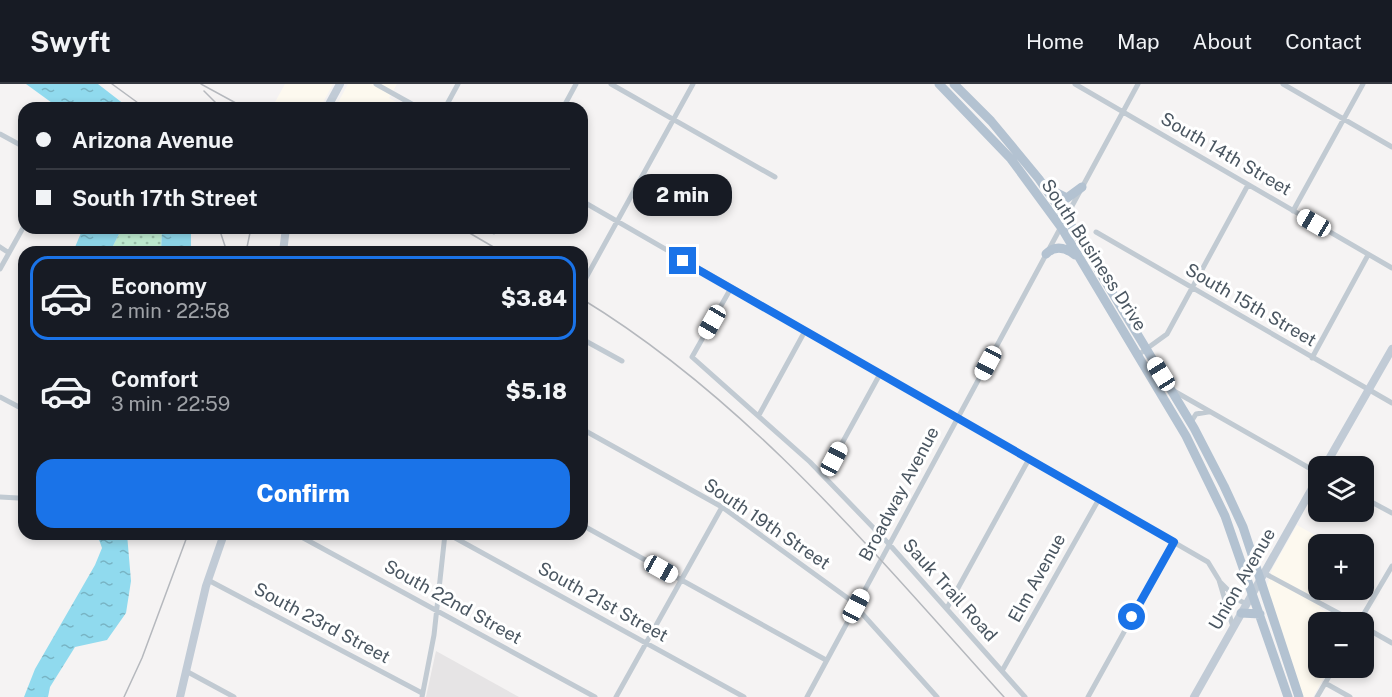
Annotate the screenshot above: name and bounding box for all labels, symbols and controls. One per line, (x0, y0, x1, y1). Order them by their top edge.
text: Swyft (30, 25, 111, 58)
text: Home (1026, 29, 1084, 54)
text: Map (1117, 29, 1160, 54)
text: About (1193, 29, 1252, 54)
text: Contact (1285, 29, 1362, 54)
street label: South 14th Street (1157, 108, 1295, 200)
text: Arizona Avenue (72, 127, 234, 153)
callout: 2 min (634, 174, 732, 216)
street label: South Business Drive (1037, 175, 1151, 335)
text: 2 min (656, 183, 709, 207)
text: South 17th Street (72, 185, 258, 211)
car (1294, 206, 1334, 240)
route end (669, 247, 696, 274)
street label: South 15th Street (1182, 259, 1320, 351)
icon: car (39, 271, 93, 325)
text: Economy (111, 273, 207, 299)
text: $3.84 (501, 285, 567, 311)
text: 2 min · 22:58 (111, 299, 230, 323)
car (695, 302, 729, 342)
car (972, 343, 1004, 383)
car (1144, 354, 1178, 394)
icon: car (39, 364, 93, 418)
text: Comfort (111, 366, 198, 392)
text: $5.18 (506, 378, 567, 404)
text: 3 min · 22:59 (111, 392, 230, 416)
street label: Broadway Avenue (854, 423, 943, 564)
car (818, 439, 850, 479)
map controls (1308, 456, 1374, 678)
button: layers (1308, 456, 1374, 522)
button: Confirm (36, 459, 570, 528)
street label: South 19th Street (700, 474, 834, 573)
street label: Union Avenue (1204, 524, 1279, 633)
street label: Elm Avenue (1004, 530, 1070, 626)
street label: Sauk Trail Road (899, 534, 1002, 645)
button: + (1308, 534, 1374, 600)
car (641, 552, 681, 586)
street label: South 22nd Street (381, 555, 526, 648)
street label: South 21st Street (535, 557, 672, 646)
street label: South 23rd Street (251, 578, 394, 667)
car (840, 586, 872, 626)
route start (1118, 603, 1145, 630)
button: − (1308, 612, 1374, 678)

